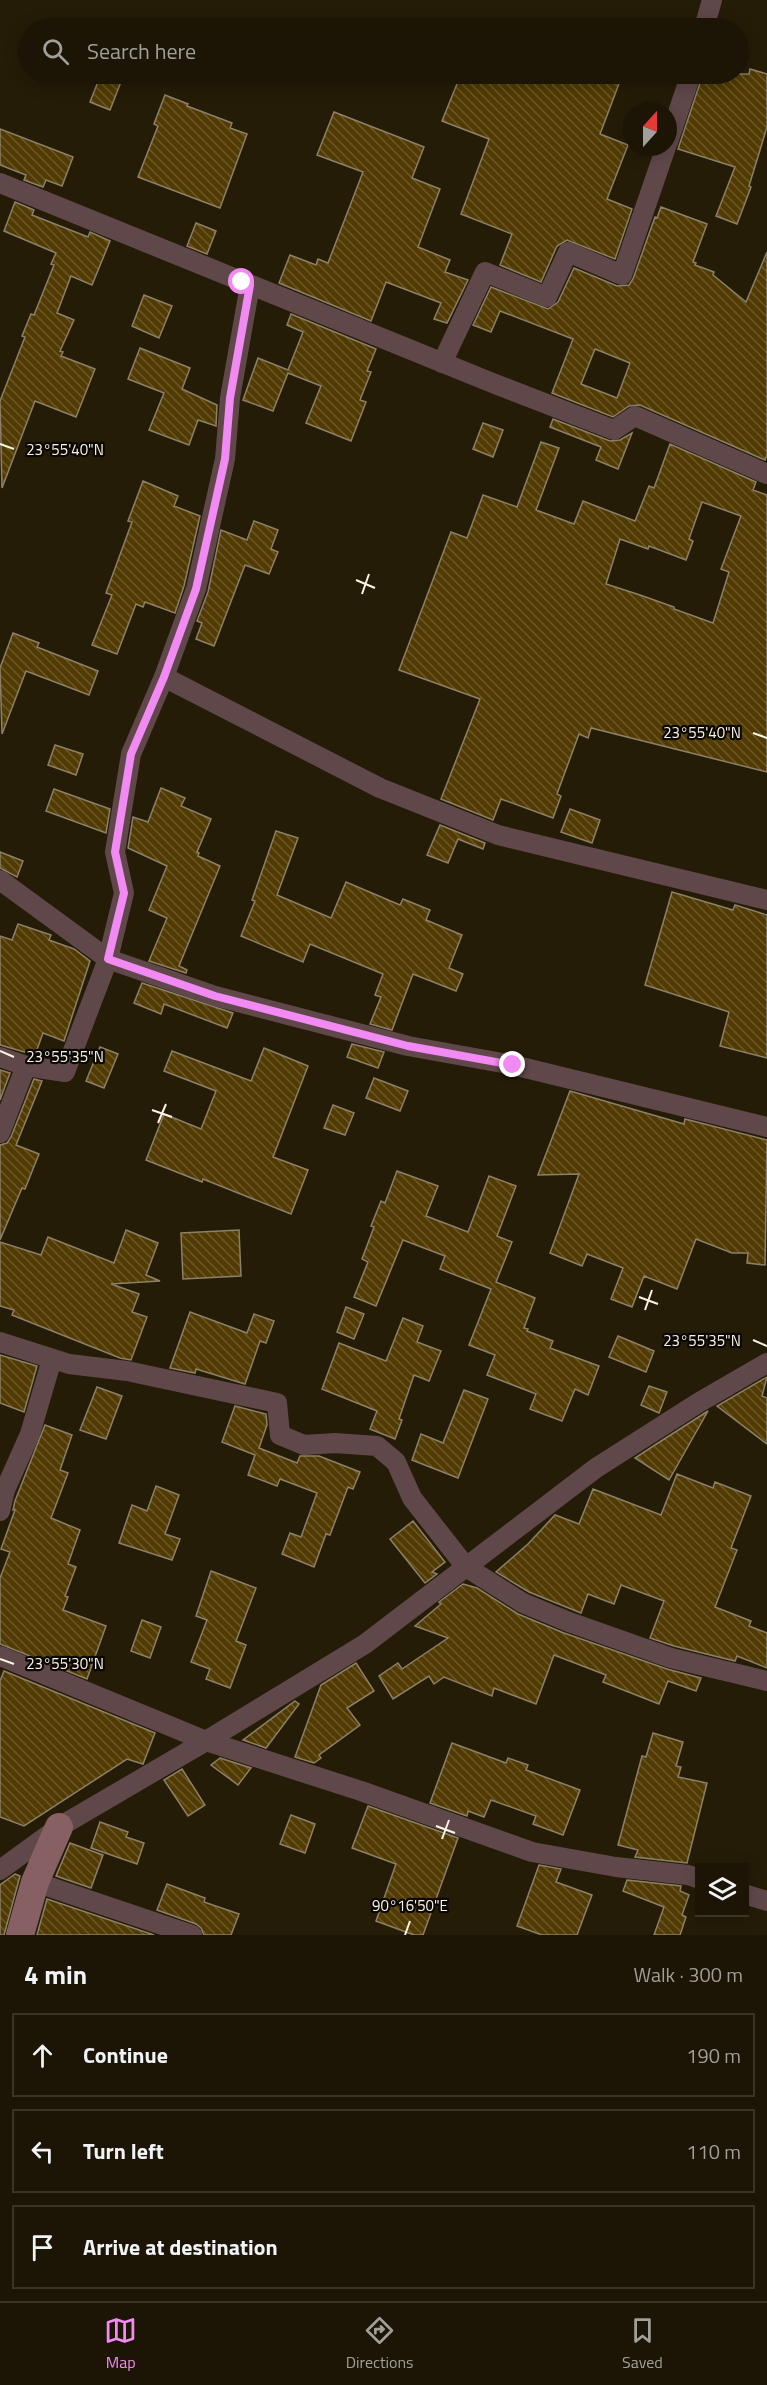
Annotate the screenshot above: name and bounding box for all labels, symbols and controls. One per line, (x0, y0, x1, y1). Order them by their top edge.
search box (18, 18, 749, 84)
text: Search here (87, 34, 196, 68)
icon: search (39, 35, 72, 68)
north arrow (623, 102, 677, 156)
route start (228, 268, 254, 294)
text: 23°55'40"N (26, 438, 104, 461)
text: 23°55'40"N (663, 721, 741, 744)
text: 23°55'35"N (26, 1045, 104, 1068)
route end (499, 1051, 525, 1077)
text: 23°55'35"N (663, 1329, 741, 1352)
text: 23°55'30"N (26, 1652, 104, 1675)
map controls (695, 1863, 749, 1917)
button: layers (695, 1863, 749, 1917)
text: 90°16'50"E (372, 1894, 448, 1917)
text: 4 min (24, 1955, 87, 1994)
text: Walk · 300 m (634, 1959, 743, 1990)
text: Continue (83, 2038, 168, 2072)
icon: ahead (26, 2039, 59, 2072)
text: 190 m (686, 2040, 741, 2071)
text: Turn left (83, 2134, 164, 2168)
icon: left (26, 2135, 59, 2168)
text: 110 m (686, 2136, 741, 2167)
text: Arrive at destination (83, 2230, 278, 2264)
icon: arrive (26, 2231, 59, 2264)
tab: Map (104, 2314, 137, 2374)
tab: Directions (346, 2314, 414, 2374)
tab: Saved (622, 2314, 663, 2374)

